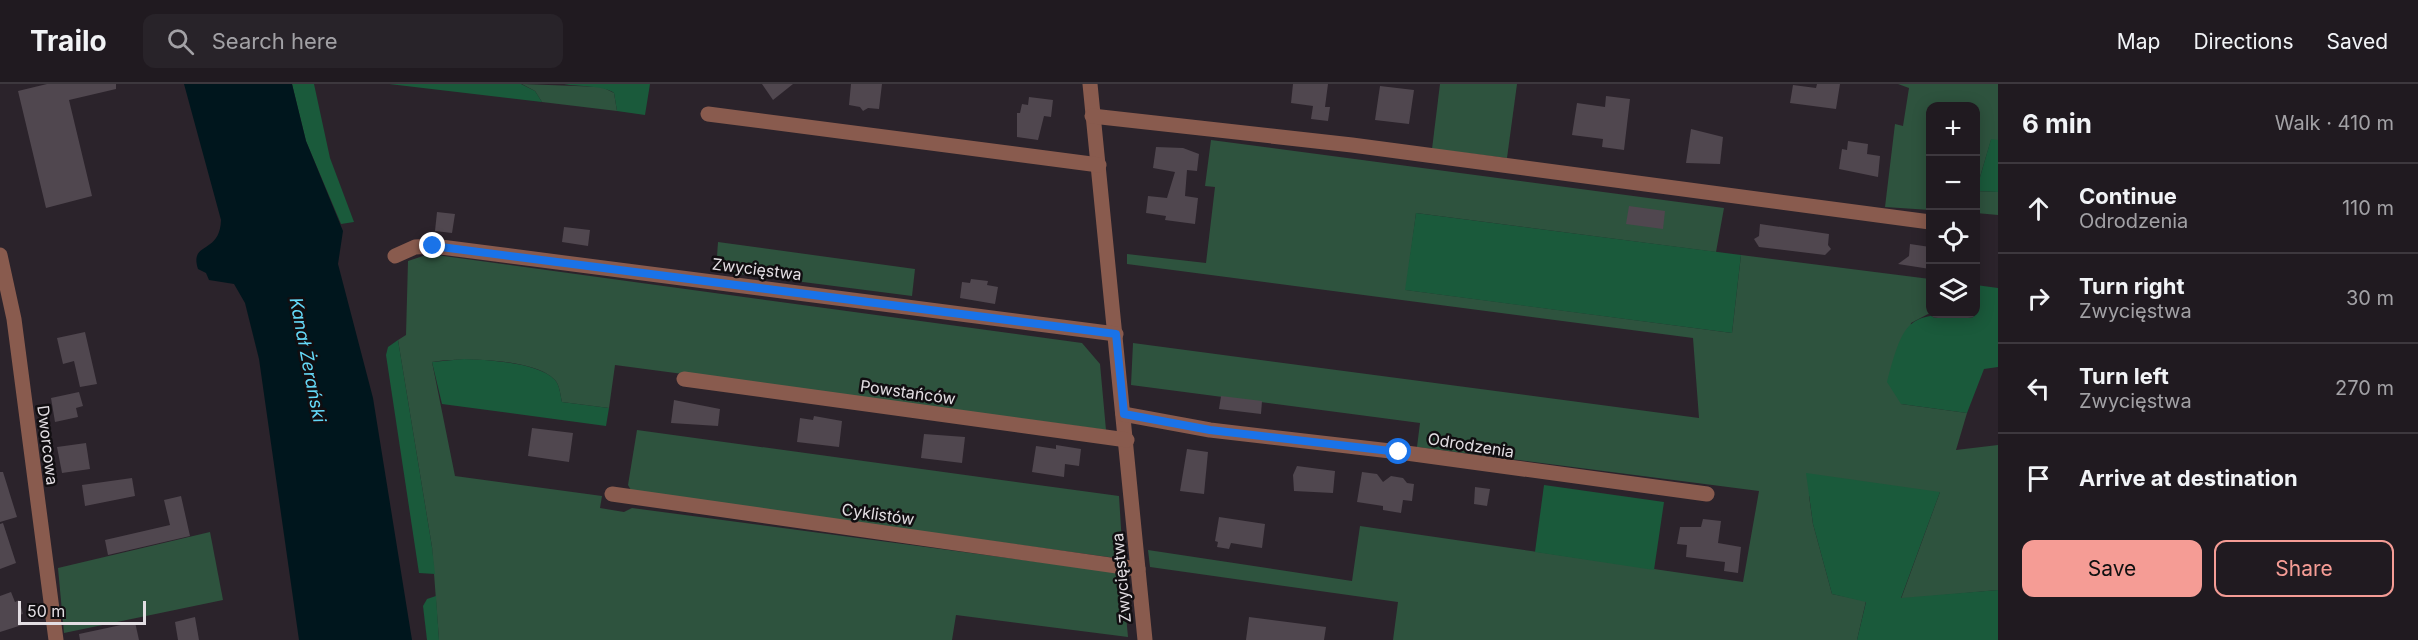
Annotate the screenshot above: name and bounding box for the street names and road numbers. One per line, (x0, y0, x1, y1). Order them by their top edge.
street label: Zwycięstwa (711, 254, 803, 284)
street label: Powstańców (859, 375, 957, 409)
street label: Dworcowa (33, 404, 63, 486)
street label: Odrodzenia (1426, 428, 1516, 462)
street label: Cyklistów (840, 499, 916, 529)
street label: Zwycięstwa (1107, 532, 1135, 624)

